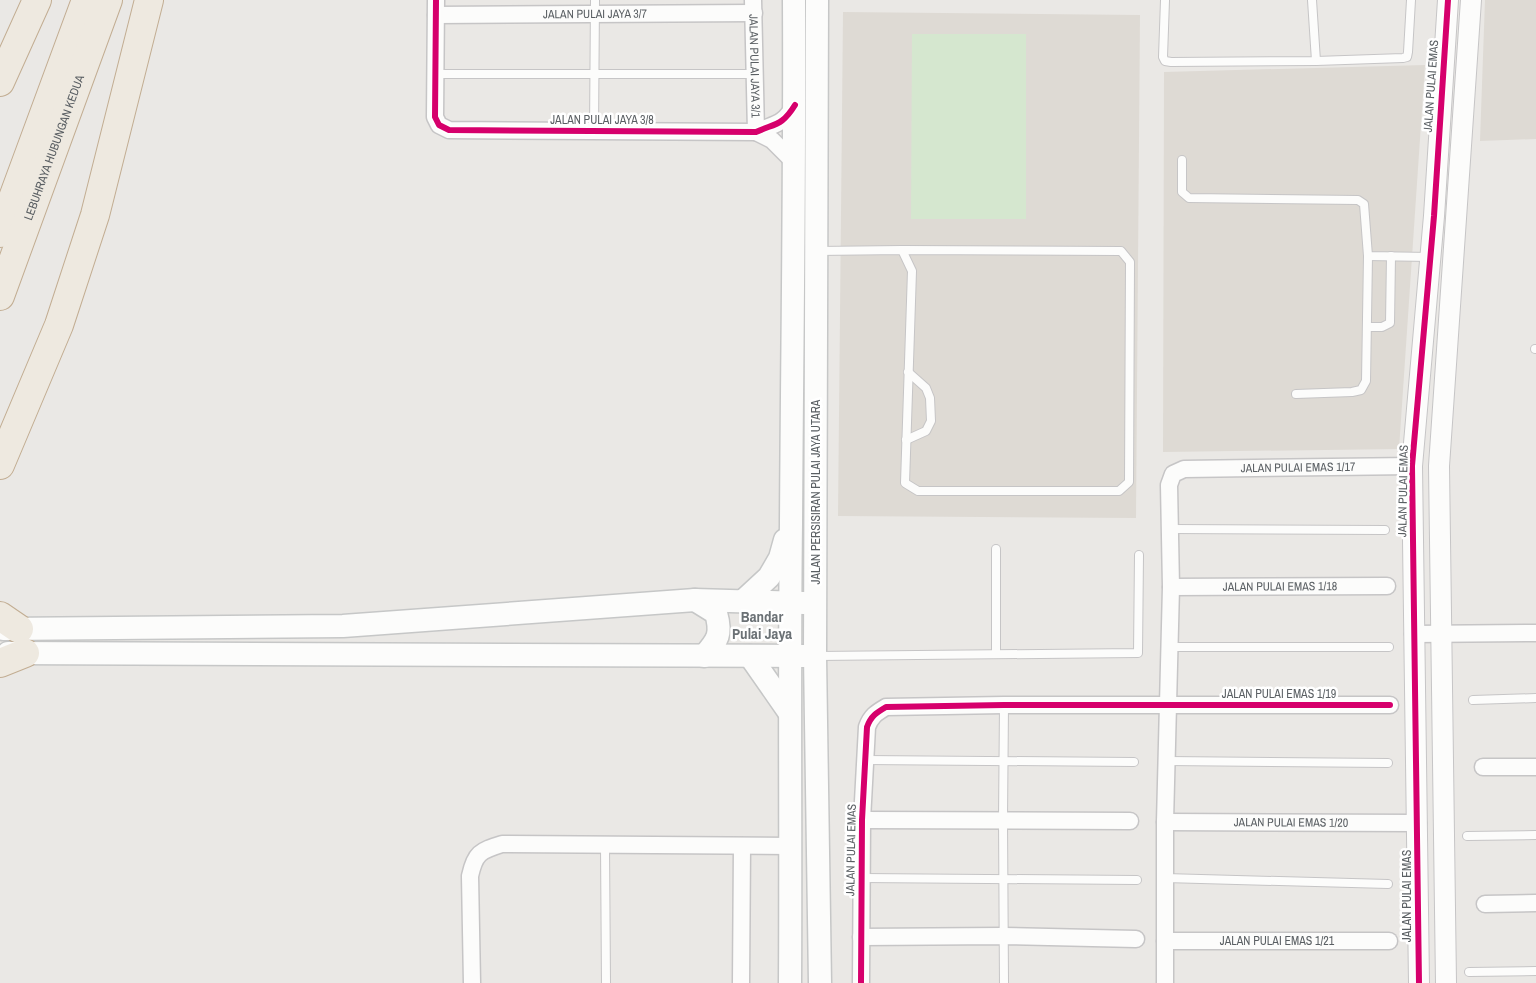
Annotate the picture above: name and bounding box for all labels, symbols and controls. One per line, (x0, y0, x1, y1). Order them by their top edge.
street label: JALAN PULAI JAYA 3/7 (543, 6, 647, 22)
street label: JALAN PULAI JAYA 3/1 (745, 14, 764, 119)
street label: JALAN PULAI EMAS (1420, 39, 1442, 133)
street label: LEBUHRAYA HUBUNGAN KEDUA (20, 72, 88, 222)
street label: JALAN PULAI JAYA 3/8 (550, 112, 654, 128)
street label: JALAN PERSISIRAN PULAI JAYA UTARA (808, 399, 824, 584)
street label: JALAN PULAI EMAS (1394, 444, 1412, 537)
street label: JALAN PULAI EMAS 1/17 (1241, 459, 1356, 476)
street label: JALAN PULAI EMAS 1/18 (1223, 578, 1337, 595)
district label: Bandar Pulai Jaya (732, 606, 792, 644)
street label: JALAN PULAI EMAS 1/19 (1222, 686, 1336, 702)
street label: JALAN PULAI EMAS (842, 803, 860, 896)
street label: JALAN PULAI EMAS 1/20 (1234, 814, 1348, 831)
street label: JALAN PULAI EMAS (1399, 849, 1415, 942)
street label: JALAN PULAI EMAS 1/21 (1220, 933, 1335, 949)

